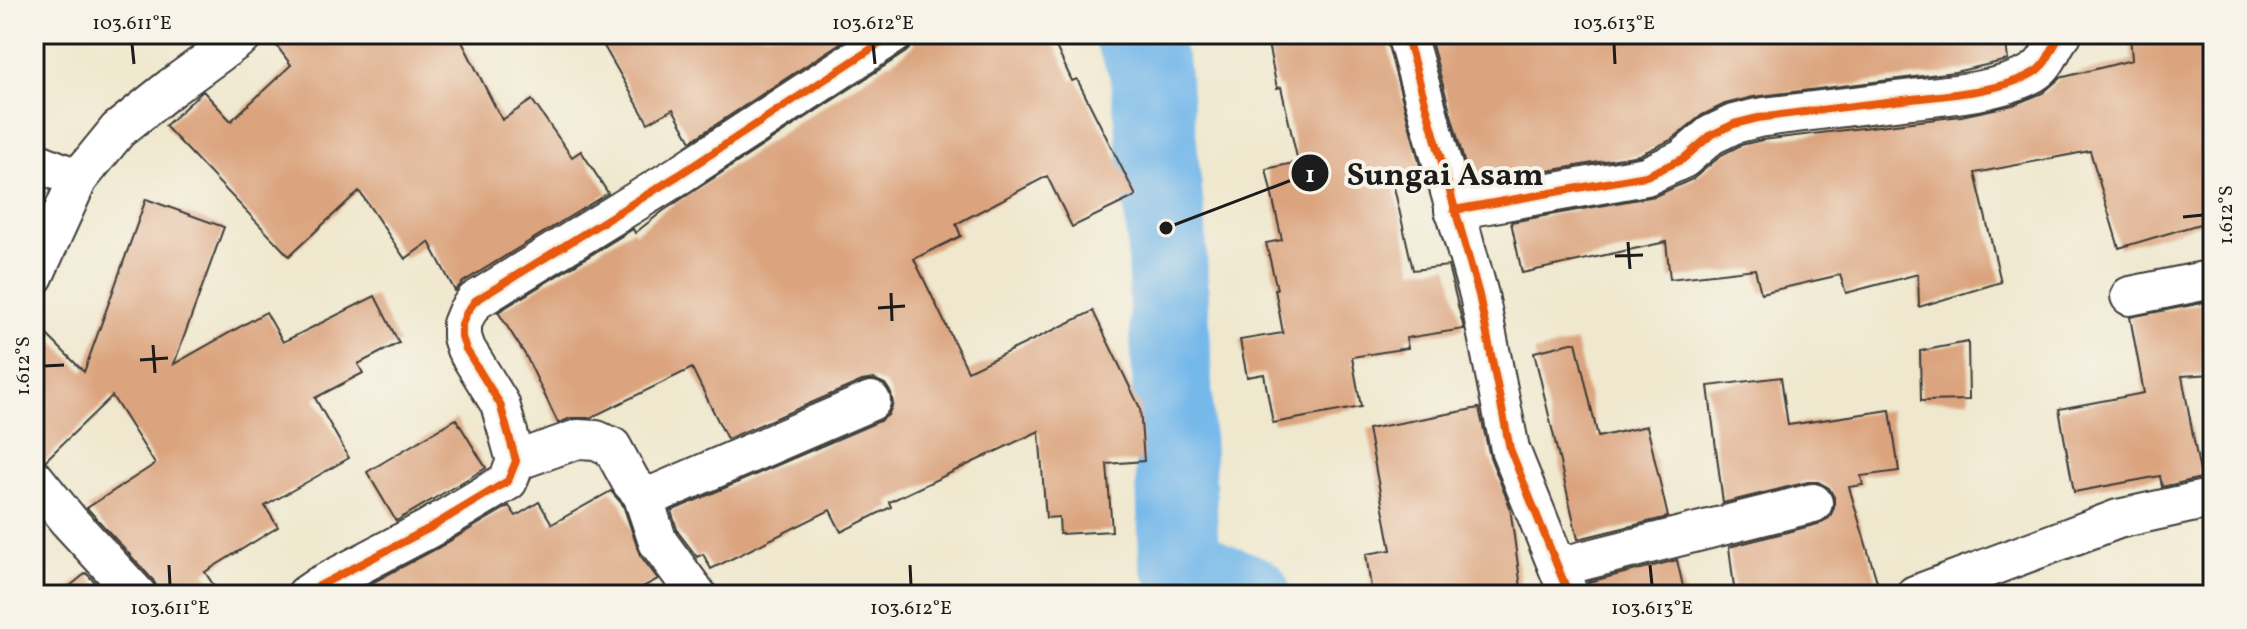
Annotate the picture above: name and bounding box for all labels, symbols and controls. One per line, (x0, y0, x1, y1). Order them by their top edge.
text: 103.611°E (92, 10, 172, 38)
text: 103.612°E (832, 10, 914, 38)
text: 103.613°E (1573, 10, 1655, 38)
callout: Sungai Asam (1290, 145, 1559, 201)
text: Sungai Asam (1346, 155, 1544, 199)
text: 1 (1305, 159, 1315, 193)
text: 1.612°S (2213, 185, 2241, 245)
text: 1.612°S (10, 336, 38, 396)
text: 103.611°E (130, 595, 210, 623)
text: 103.612°E (870, 595, 952, 623)
text: 103.613°E (1611, 595, 1693, 623)

